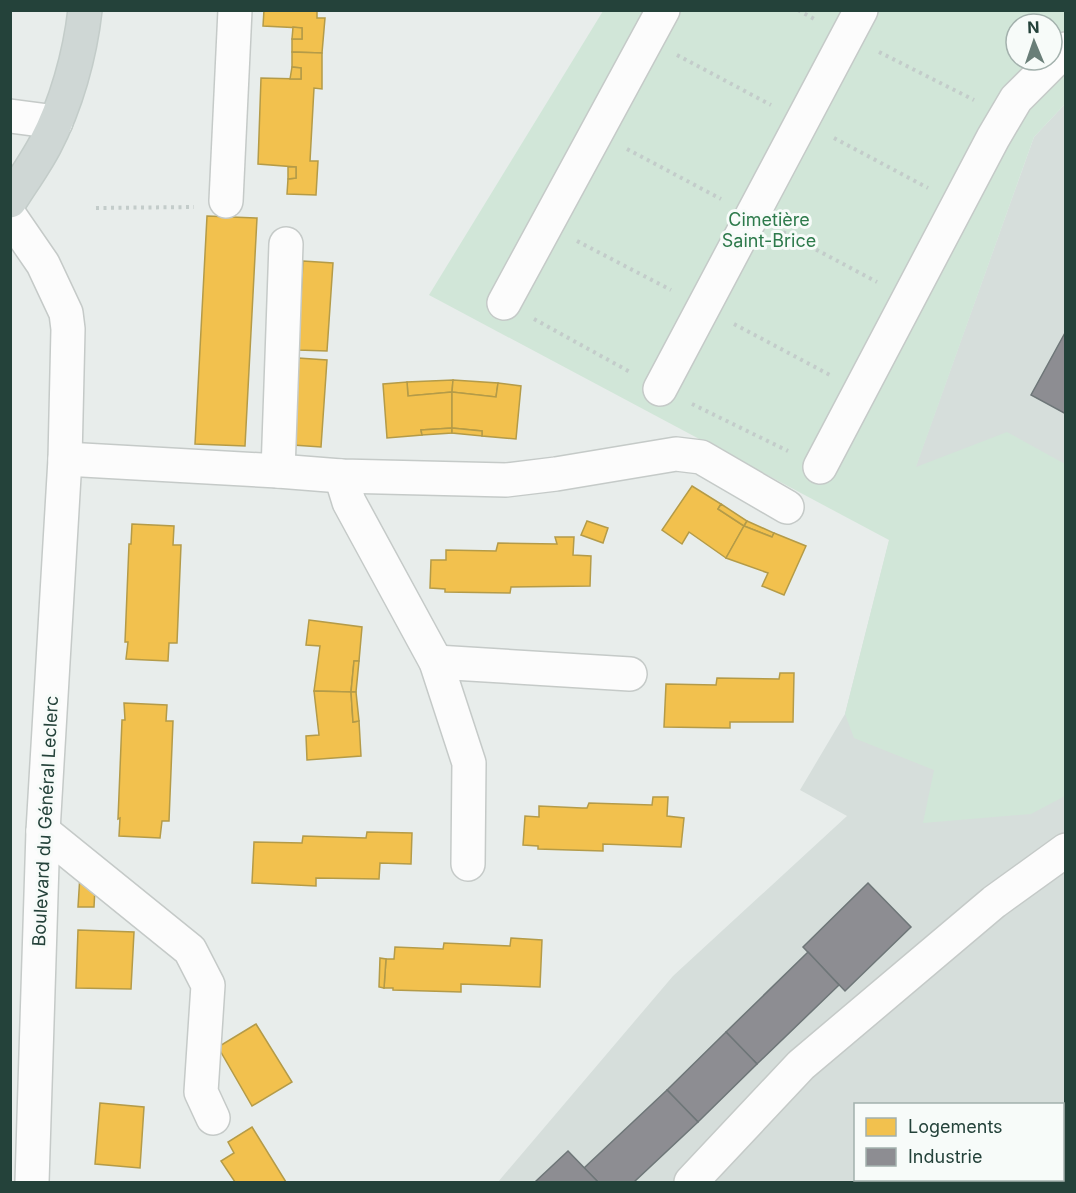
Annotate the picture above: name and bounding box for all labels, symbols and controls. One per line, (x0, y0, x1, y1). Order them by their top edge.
north arrow (1004, 12, 1064, 72)
text: N (1027, 17, 1040, 37)
park label: Cimetière Saint-Brice (722, 209, 816, 251)
street label: Boulevard du Général Leclerc (28, 695, 62, 947)
legend (854, 1103, 1064, 1181)
text: Logements (908, 1116, 1003, 1137)
text: Industrie (908, 1146, 982, 1167)

